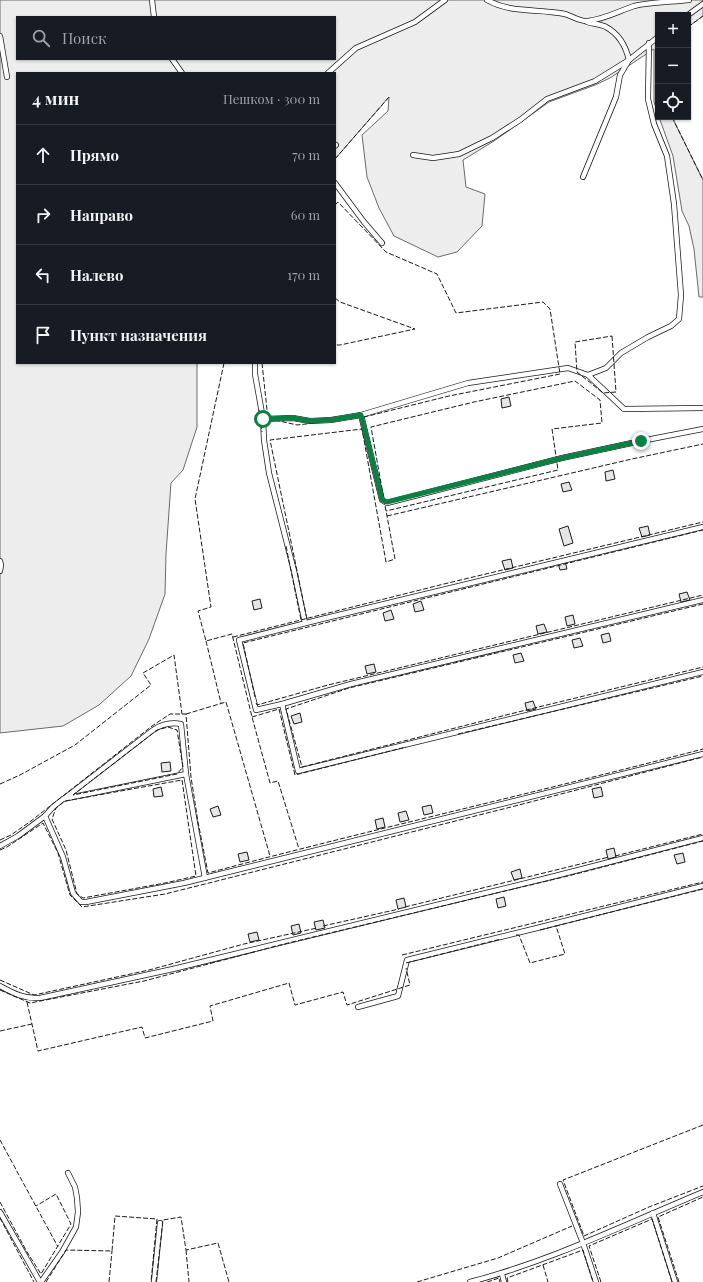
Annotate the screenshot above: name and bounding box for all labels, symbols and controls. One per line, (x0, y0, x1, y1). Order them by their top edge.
map controls (655, 12, 691, 120)
button: + (655, 12, 691, 48)
search box (16, 16, 336, 60)
icon: search (30, 27, 52, 49)
text: Поиск (62, 28, 107, 48)
button: − (655, 48, 691, 84)
button: locate (655, 84, 691, 120)
text: 4 мин (32, 87, 79, 109)
text: Пешком · 300 m (223, 90, 320, 107)
icon: ahead (32, 144, 54, 166)
text: Прямо (70, 145, 119, 165)
text: 70 m (292, 146, 320, 163)
icon: right (32, 204, 54, 226)
text: Направо (70, 205, 133, 225)
text: 60 m (291, 206, 320, 223)
icon: left (32, 264, 54, 286)
text: Налево (70, 265, 123, 285)
text: 170 m (287, 266, 320, 283)
icon: arrive (32, 324, 54, 346)
text: Пункт назначения (70, 325, 207, 345)
route start (254, 410, 272, 428)
route end (632, 432, 650, 450)

